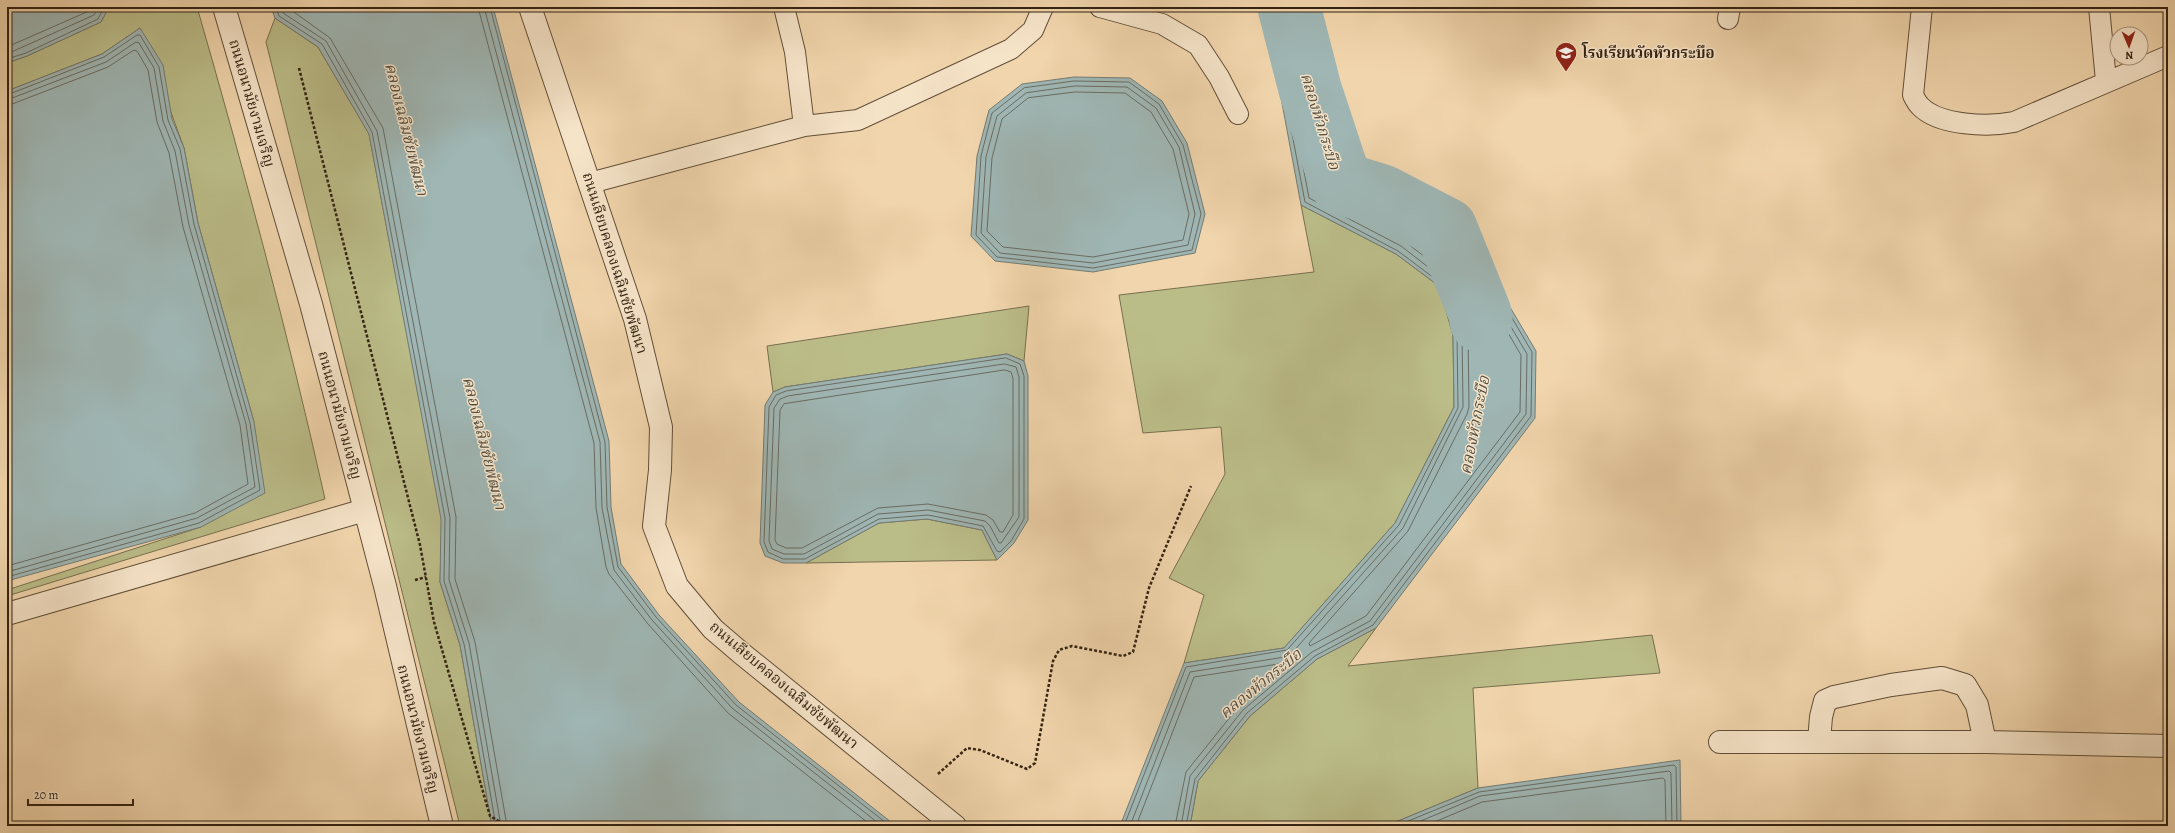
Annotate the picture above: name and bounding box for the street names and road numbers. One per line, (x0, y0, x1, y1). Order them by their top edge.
street label: ถนนอนามัยงามเจริญ (224, 37, 280, 169)
street label: ถนนเลียบคลองเฉลิมชัยพัฒนา (578, 170, 652, 356)
street label: ถนนอนามัยงามเจริญ (313, 349, 367, 481)
street label: ถนนเลียบคลองเฉลิมชัยพัฒนา (705, 617, 863, 753)
street label: ถนนอนามัยงามเจริญ (392, 662, 444, 796)

